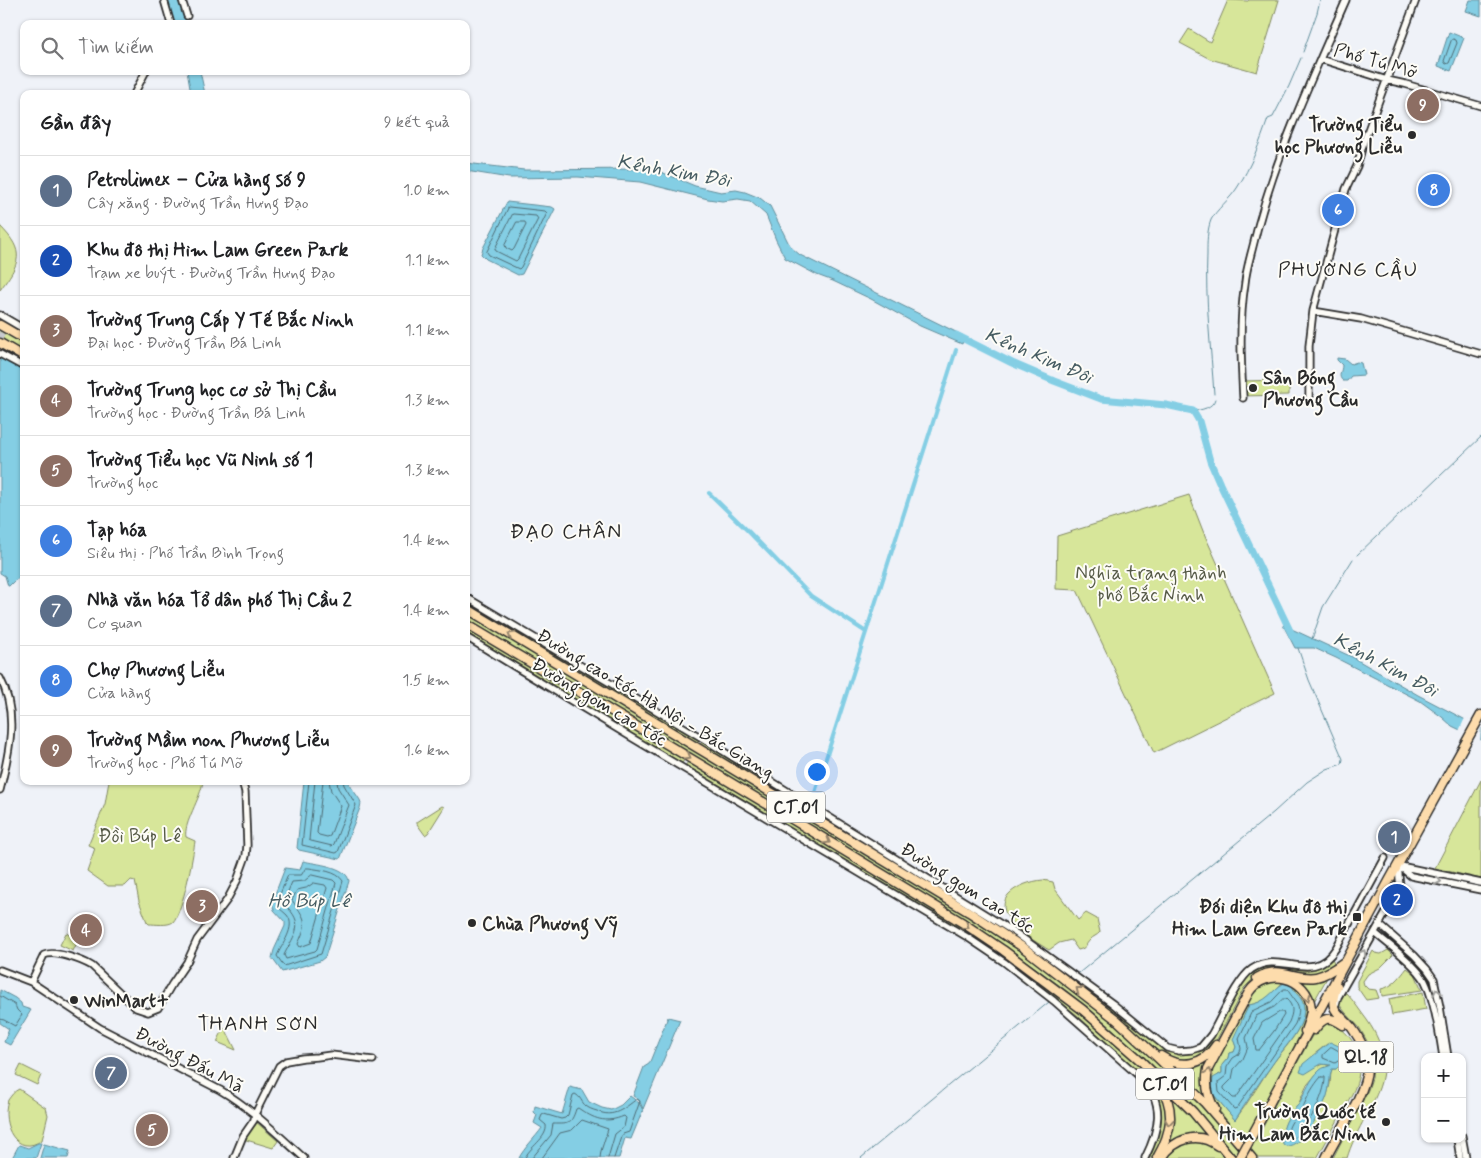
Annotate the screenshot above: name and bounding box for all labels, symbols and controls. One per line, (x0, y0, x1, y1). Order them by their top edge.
search box (20, 20, 470, 75)
icon: search (38, 34, 66, 62)
text: Tìm kiếm (78, 35, 154, 60)
street label: Phố Tú Mỡ (1331, 38, 1420, 85)
pin: 9 (1407, 86, 1439, 124)
text: Gần đây (40, 109, 111, 137)
text: 9 kết quả (384, 112, 450, 133)
place label: Trường Tiểu học Phương Liễu (1275, 113, 1402, 163)
marker: Trường Tiểu học Phương Liễu (1406, 129, 1418, 141)
water label: Kênh Kim Đôi (615, 148, 735, 195)
text: Petrolimex – Cửa hàng số 9 (87, 168, 306, 193)
pin: 8 (1418, 171, 1450, 209)
text: 1 (52, 180, 60, 201)
text: 1.0 km (403, 180, 450, 201)
pin: 6 (1322, 191, 1354, 229)
text: Cây xăng · Đường Trần Hưng Đạo (87, 193, 309, 214)
text: Khu đô thị Him Lam Green Park (87, 238, 348, 263)
text: 2 (52, 250, 60, 271)
text: 1.1 km (405, 250, 450, 271)
district label: PHƯƠNG CẦU (1278, 256, 1418, 284)
text: Trạm xe buýt · Đường Trần Hưng Đạo (87, 263, 335, 284)
text: Trường Trung Cấp Y Tế Bắc Ninh (87, 308, 354, 333)
text: 3 (52, 320, 60, 341)
text: 1.1 km (405, 320, 450, 341)
water label: Kênh Kim Đôi (980, 322, 1099, 392)
text: Đại học · Đường Trần Bá Linh (87, 333, 281, 354)
place label: Sân Bóng Phương Cầu (1263, 366, 1358, 416)
text: Trường Trung học cơ sở Thị Cầu (87, 378, 336, 403)
marker: Sân Bóng Phương Cầu (1247, 382, 1259, 394)
text: 4 (51, 390, 61, 411)
text: 1.3 km (405, 390, 450, 411)
text: Trường học · Đường Trần Bá Linh (87, 403, 306, 424)
text: Trường Tiểu học Vũ Ninh số 1 (87, 448, 313, 473)
text: 5 (51, 460, 61, 481)
text: 1.3 km (405, 460, 450, 481)
text: Trường học (87, 473, 158, 494)
text: Tạp hóa (87, 518, 147, 543)
district label: ĐẠO CHÂN (510, 518, 622, 546)
text: 6 (52, 530, 60, 551)
text: 1.4 km (403, 530, 450, 551)
text: Siêu thị · Phố Trần Bình Trọng (87, 543, 284, 564)
park label: Nghĩa trang thành phố Bắc Ninh (1075, 561, 1227, 608)
text: Nhà văn hóa Tổ dân phố Thị Cầu 2 (87, 588, 352, 613)
text: 7 (51, 600, 61, 621)
text: 1.4 km (403, 600, 450, 621)
text: Cơ quan (87, 613, 143, 634)
street label: Đường cao tốc Hà Nội - Bắc Giang (530, 623, 779, 788)
water label: Kênh Kim Đôi (1328, 626, 1444, 705)
one-way arrow (508, 631, 517, 641)
street label: Đường gom cao tốc (525, 652, 672, 755)
text: Chợ Phương Liễu (87, 658, 224, 683)
text: 8 (51, 670, 61, 691)
text: 1.5 km (402, 670, 450, 691)
text: Cửa hàng (87, 683, 151, 704)
text: Trường Mầm non Phương Liễu (87, 728, 329, 753)
text: 9 (52, 740, 60, 761)
text: 1.6 km (404, 740, 450, 761)
one-way arrow (682, 750, 691, 760)
text: Trường học · Phố Tú Mỡ (87, 753, 243, 774)
your location (804, 759, 830, 785)
road number: CT.01 (767, 792, 825, 822)
pin: 1 (1378, 818, 1410, 856)
park label: Đồi Búp Lê (98, 824, 182, 849)
one-way arrow (822, 834, 831, 844)
street label: Đường gom cao tốc (894, 837, 1039, 942)
one-way arrow (1434, 876, 1442, 886)
pin: 2 (1381, 881, 1413, 919)
pin: 3 (186, 887, 218, 925)
water label: Hồ Búp Lê (268, 888, 352, 915)
place label: Đối diện Khu đô thị Him Lam Green Park (1172, 895, 1347, 942)
pin: 4 (70, 911, 102, 949)
marker: Đối diện Khu đô thị Him Lam Green Park (1351, 911, 1363, 923)
place label: Chùa Phương Vỹ (482, 912, 618, 940)
marker: Chùa Phương Vỹ (466, 917, 478, 929)
one-way arrow (960, 919, 969, 929)
one-way arrow (1357, 949, 1367, 958)
one-way arrow (1076, 987, 1085, 995)
one-way arrow (1432, 987, 1443, 996)
place label: WinMart+ (83, 989, 169, 1014)
one-way arrow (1301, 993, 1312, 1002)
marker: WinMart+ (68, 994, 80, 1006)
district label: THANH SƠN (197, 1010, 319, 1038)
street label: Đường Đấu Mã (129, 1021, 248, 1102)
road number: QL.18 (1338, 1042, 1394, 1072)
map controls (1421, 1053, 1466, 1143)
button: + (1421, 1053, 1466, 1098)
pin: 7 (95, 1054, 127, 1092)
road number: CT.01 (1136, 1068, 1194, 1100)
one-way arrow (1203, 1068, 1213, 1077)
button: − (1421, 1098, 1466, 1143)
place label: Trường Quốc tế Him Lam Bắc Ninh (1219, 1100, 1377, 1147)
pin: 5 (136, 1111, 168, 1149)
marker: Trường Quốc tế Him Lam Bắc Ninh (1380, 1116, 1392, 1128)
one-way arrow (1164, 1118, 1175, 1126)

